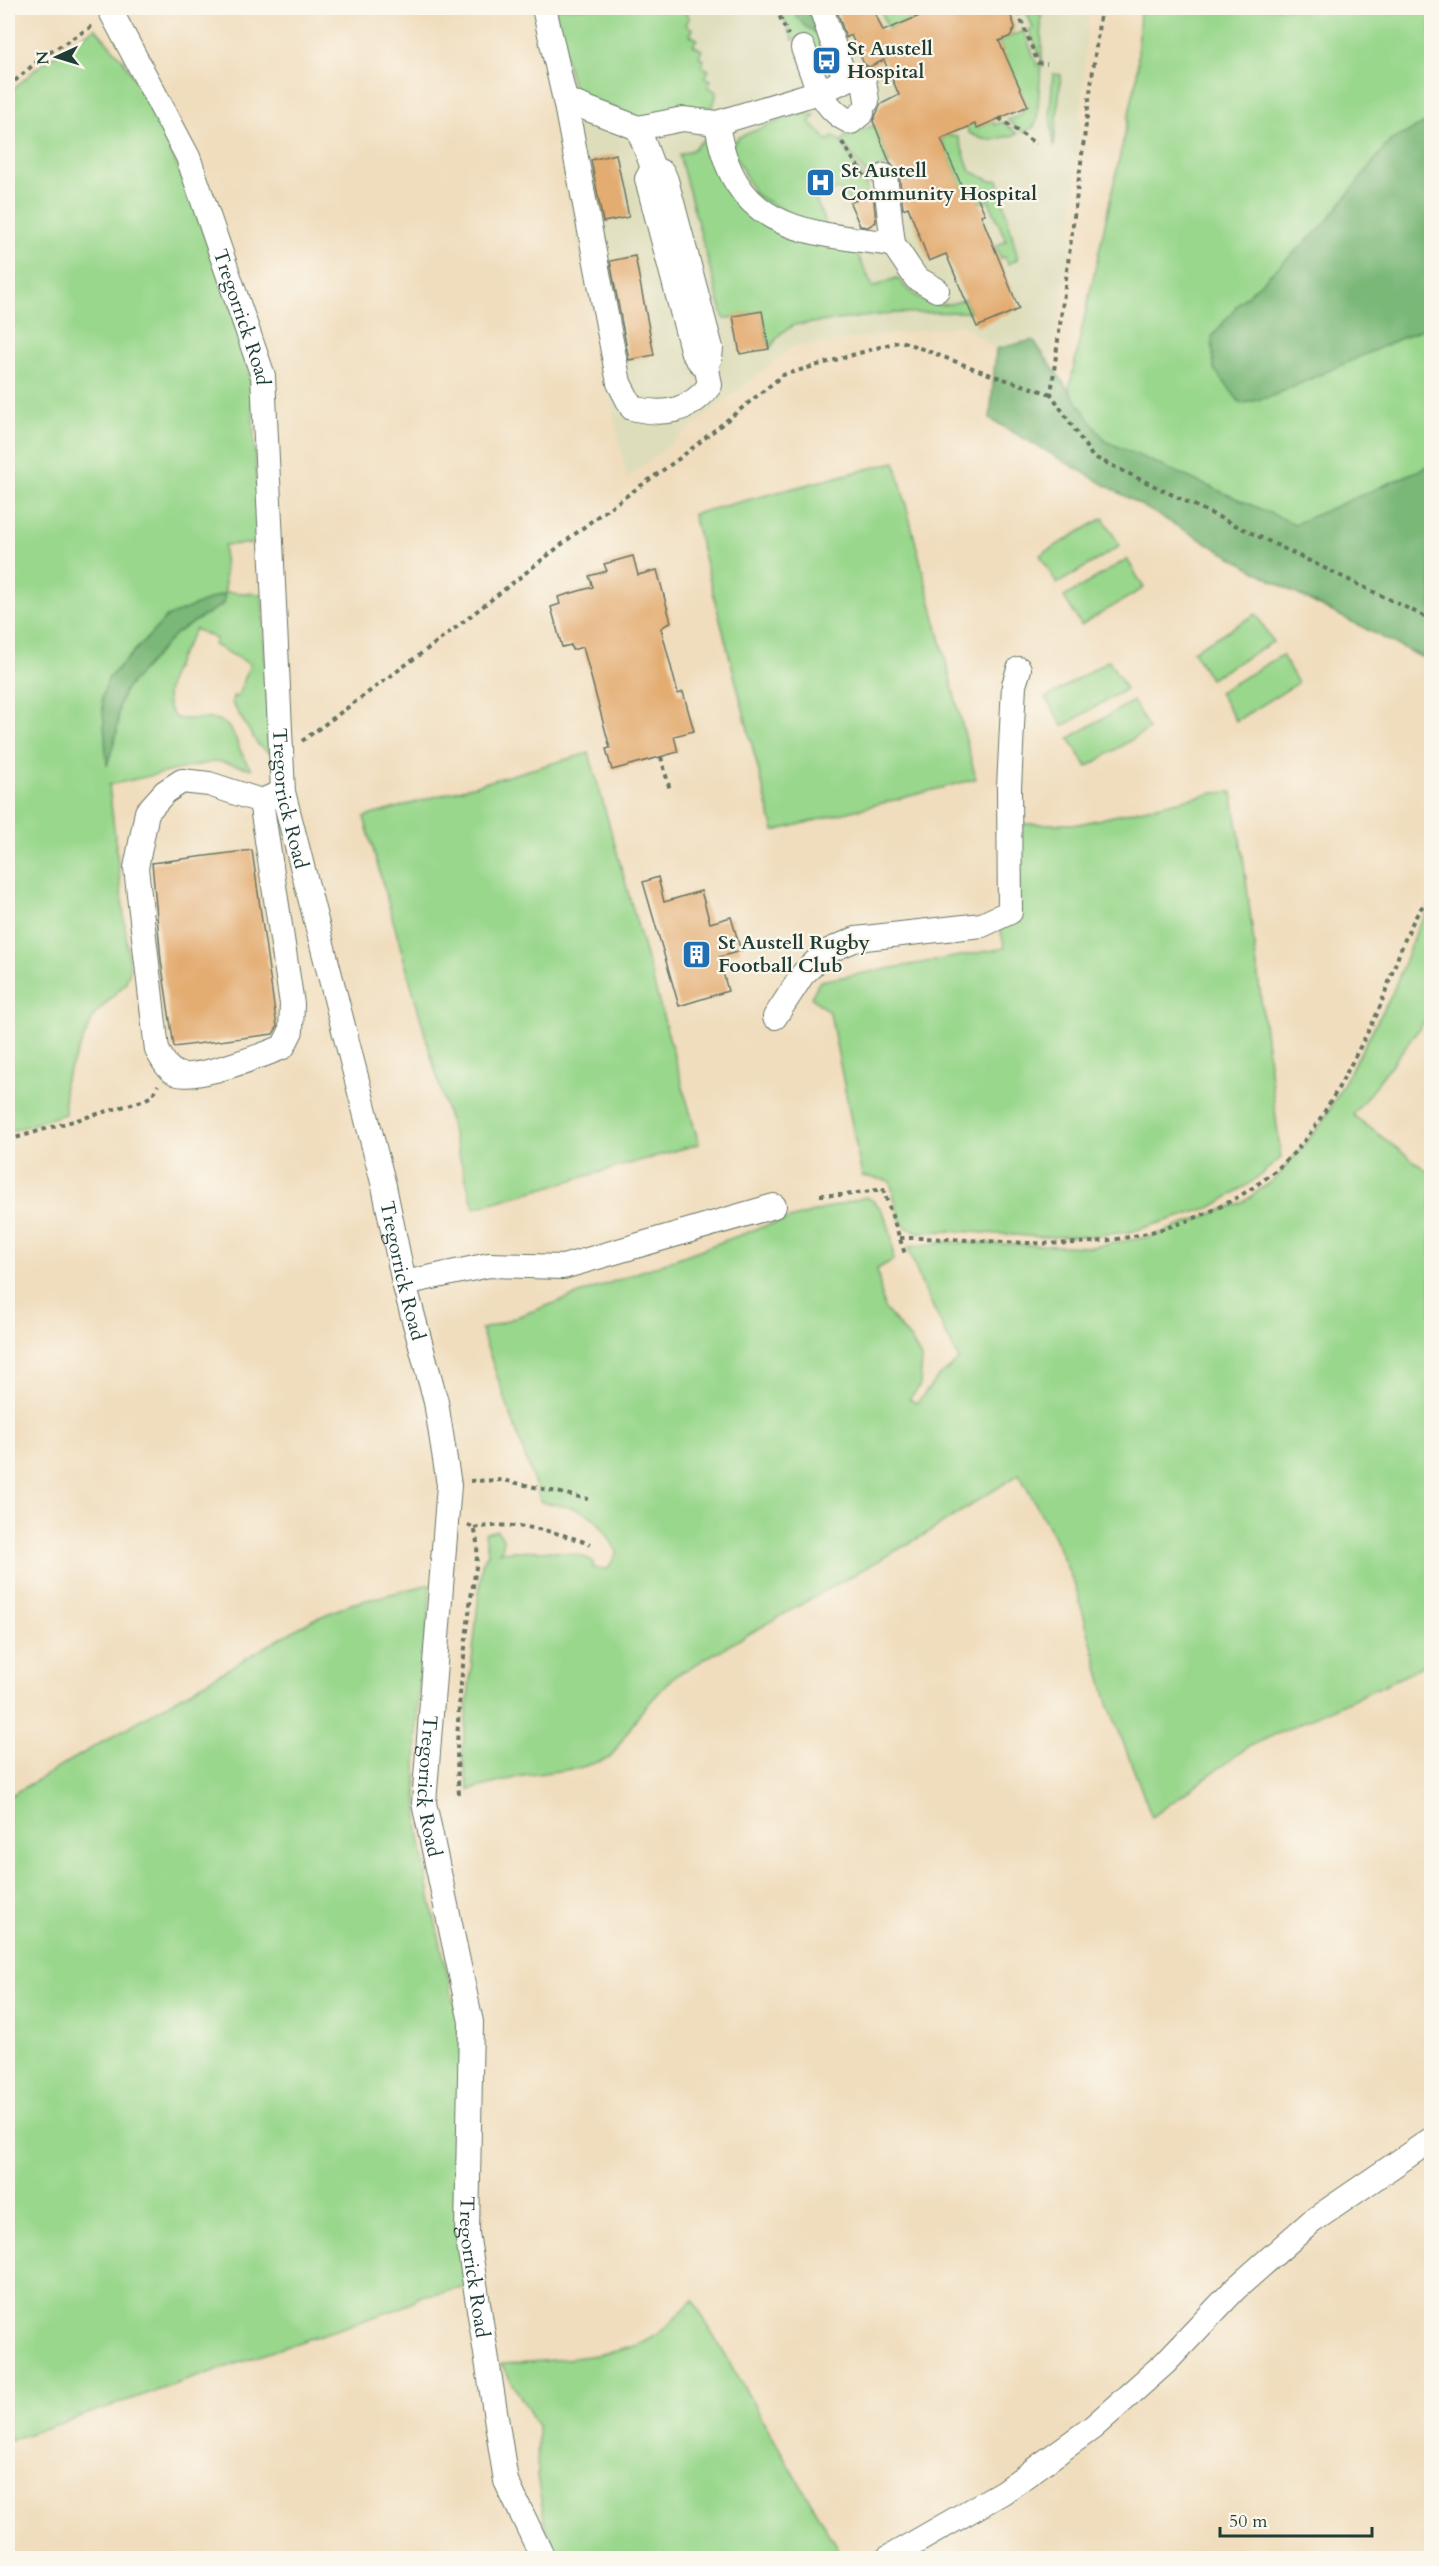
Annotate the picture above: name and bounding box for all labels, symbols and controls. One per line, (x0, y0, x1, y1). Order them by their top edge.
north arrow (27, 27, 87, 87)
place label: St Austell Hospital (847, 35, 933, 85)
bus stop icon: St Austell Hospital (810, 44, 842, 76)
text: N (32, 50, 54, 66)
place label: St Austell Community Hospital (841, 157, 1037, 207)
hospital icon: St Austell Community Hospital (804, 166, 836, 198)
street label: Tregorrick Road (207, 245, 277, 386)
street label: Tregorrick Road (266, 728, 316, 872)
place label: St Austell Rugby Football Club (718, 929, 870, 979)
building icon: St Austell Rugby Football Club (681, 938, 713, 970)
street label: Tregorrick Road (374, 1198, 432, 1344)
street label: Tregorrick Road (410, 1714, 449, 1860)
street label: Tregorrick Road (453, 2196, 497, 2340)
scale bar (1220, 2500, 1372, 2538)
text: 50 m (1229, 2509, 1268, 2534)

